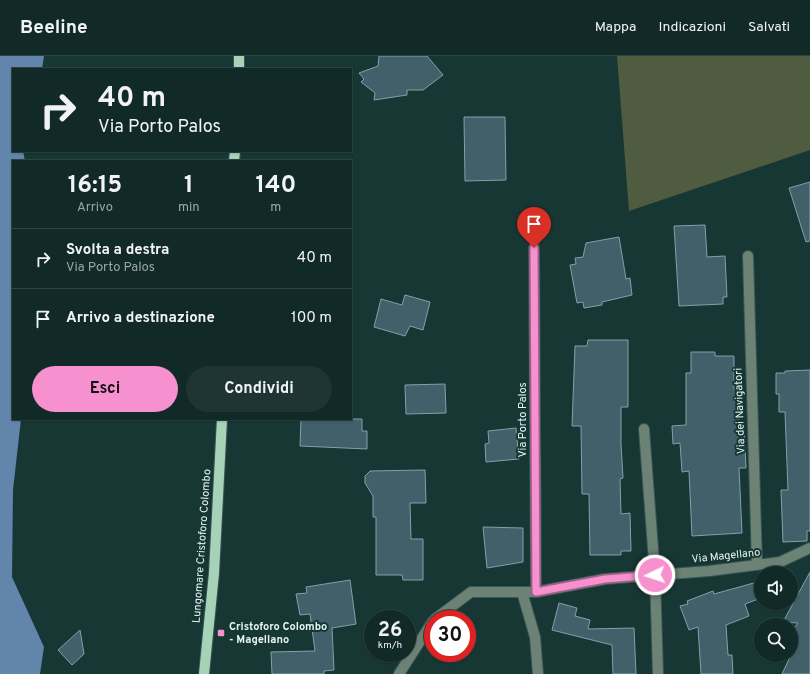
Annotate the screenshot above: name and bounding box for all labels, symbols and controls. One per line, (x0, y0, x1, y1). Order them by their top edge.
text: Beeline (20, 16, 88, 40)
text: Mappa (595, 19, 636, 36)
text: Indicazioni (658, 19, 726, 36)
text: Salvati (748, 19, 790, 36)
text: 40 m (98, 81, 166, 117)
icon: right (32, 84, 84, 136)
text: Via Porto Palos (98, 116, 221, 139)
text: 16:15 (68, 171, 122, 201)
text: 1 (184, 171, 194, 201)
text: 140 (255, 171, 296, 201)
text: Arrivo (77, 200, 113, 216)
text: min (178, 200, 200, 216)
text: m (270, 200, 281, 216)
pin (517, 207, 551, 248)
icon: arrive (523, 213, 545, 235)
text: Svolta a destra (66, 241, 169, 260)
icon: right (32, 248, 54, 270)
text: 40 m (297, 249, 332, 268)
text: Via Porto Palos (66, 260, 155, 276)
icon: arrive (32, 308, 54, 330)
text: Arrivo a destinazione (66, 309, 215, 328)
text: 100 m (291, 309, 332, 328)
button: Esci (32, 366, 178, 412)
button: Condividi (186, 366, 332, 412)
street label: Via dei Navigatori (731, 368, 749, 454)
street label: Via Porto Palos (516, 382, 530, 458)
street label: Lungomare Cristoforo Colombo (190, 469, 214, 623)
street label: Via Magellano (691, 545, 761, 567)
position arrow (634, 554, 676, 596)
map controls (754, 566, 798, 662)
button: sound (754, 566, 798, 610)
speed limit sign: 30 (424, 610, 476, 662)
text: 26 (378, 618, 402, 644)
button: search (754, 618, 798, 662)
place label: Cristoforo Colombo - Magellano (229, 620, 327, 647)
marker: Cristoforo Colombo - Magellano (216, 628, 226, 638)
text: km/h (378, 639, 402, 652)

